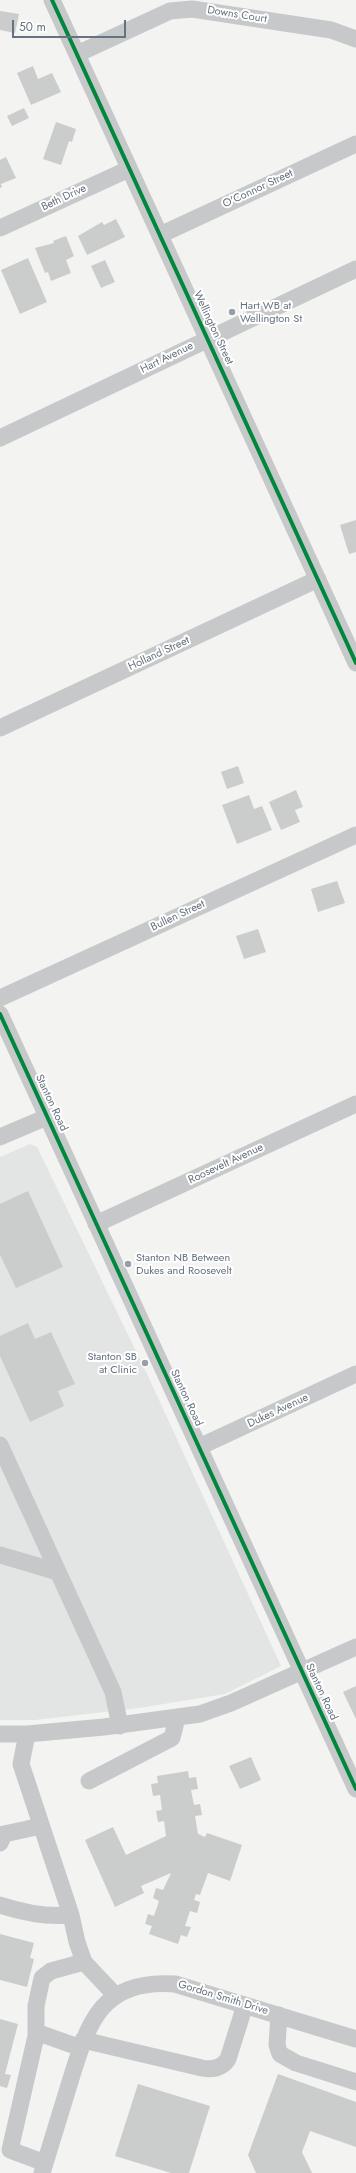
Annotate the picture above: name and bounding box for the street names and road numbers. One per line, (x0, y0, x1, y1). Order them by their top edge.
street label: Downs Court (206, 4, 268, 26)
street label: O'Connor Street (221, 167, 295, 211)
street label: Beth Drive (39, 182, 89, 214)
street label: Wellington Street (190, 289, 236, 367)
street label: Hart Avenue (138, 340, 196, 376)
street label: Holland Street (126, 634, 192, 674)
street label: Bullen Street (149, 898, 207, 934)
street label: Stanton Road (32, 1072, 70, 1134)
street label: Roosevelt Avenue (186, 1141, 266, 1187)
street label: Stanton Road (167, 1367, 205, 1429)
street label: Dukes Avenue (245, 1391, 311, 1431)
street label: Stanton Road (302, 1661, 340, 1723)
street label: Gordon Smith Drive (176, 1978, 270, 2018)

